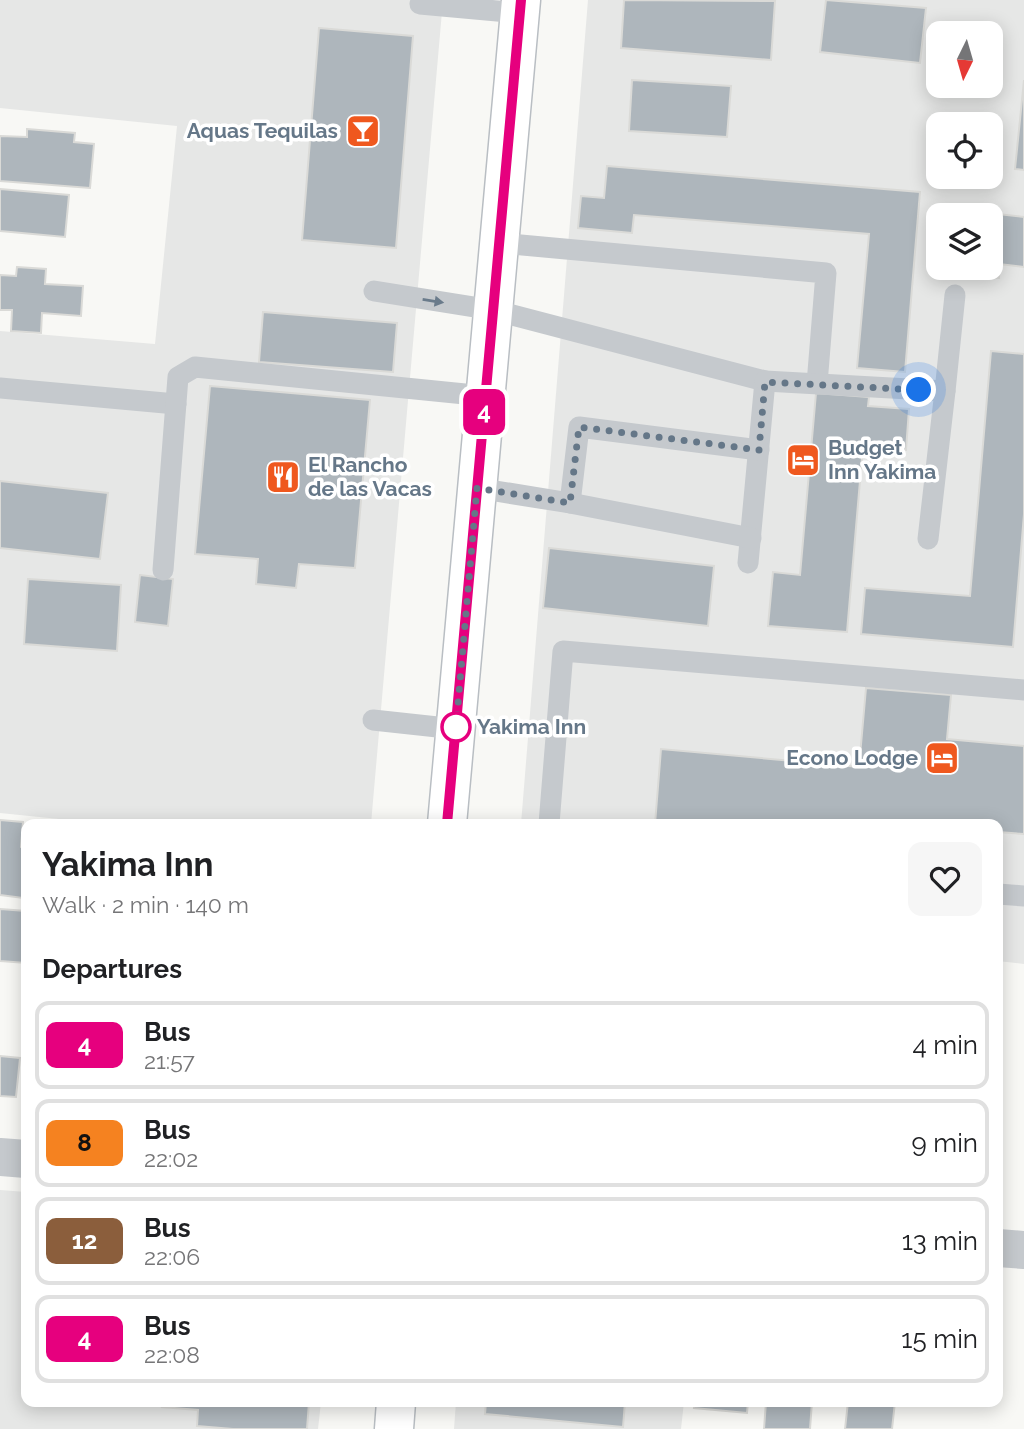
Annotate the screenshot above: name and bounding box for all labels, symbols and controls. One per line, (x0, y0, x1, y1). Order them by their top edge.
north arrow (926, 21, 1003, 98)
map controls (926, 21, 1003, 280)
bar icon: Aquas Tequilas (344, 112, 382, 150)
button: locate (926, 112, 1003, 189)
place label: Aquas Tequilas (187, 118, 338, 143)
button: layers (926, 203, 1003, 280)
one-way arrow (423, 296, 445, 307)
your location (901, 372, 936, 407)
line badge: 4 (461, 389, 507, 435)
text: 4 (477, 397, 491, 426)
place label: Budget Inn Yakima (828, 435, 936, 484)
hotel icon: Budget Inn Yakima (784, 441, 822, 479)
place label: El Rancho de las Vacas (308, 452, 432, 501)
restaurant icon: El Rancho de las Vacas (264, 458, 302, 496)
marker: Yakima Inn (441, 712, 471, 742)
place label: Yakima Inn (477, 714, 586, 739)
hotel icon: Econo Lodge (923, 739, 961, 777)
place label: Econo Lodge (786, 745, 918, 770)
button: heart (908, 842, 982, 916)
text: Yakima Inn (42, 845, 214, 884)
text: Walk · 2 min · 140 m (42, 891, 249, 918)
text: Departures (42, 954, 182, 984)
text: Bus (144, 1017, 191, 1047)
text: 4 (78, 1030, 91, 1059)
text: 4 min (912, 1030, 978, 1060)
text: 21:57 (144, 1047, 195, 1074)
text: Bus (144, 1115, 191, 1145)
text: 8 (77, 1128, 92, 1157)
text: 9 min (911, 1128, 978, 1158)
text: 22:02 (144, 1145, 198, 1172)
text: Bus (144, 1213, 191, 1243)
text: 12 (72, 1226, 97, 1255)
text: 13 min (902, 1226, 978, 1256)
text: 22:06 (144, 1243, 200, 1270)
text: Bus (144, 1311, 191, 1341)
text: 4 (78, 1324, 91, 1353)
text: 15 min (901, 1324, 978, 1354)
text: 22:08 (144, 1341, 200, 1368)

